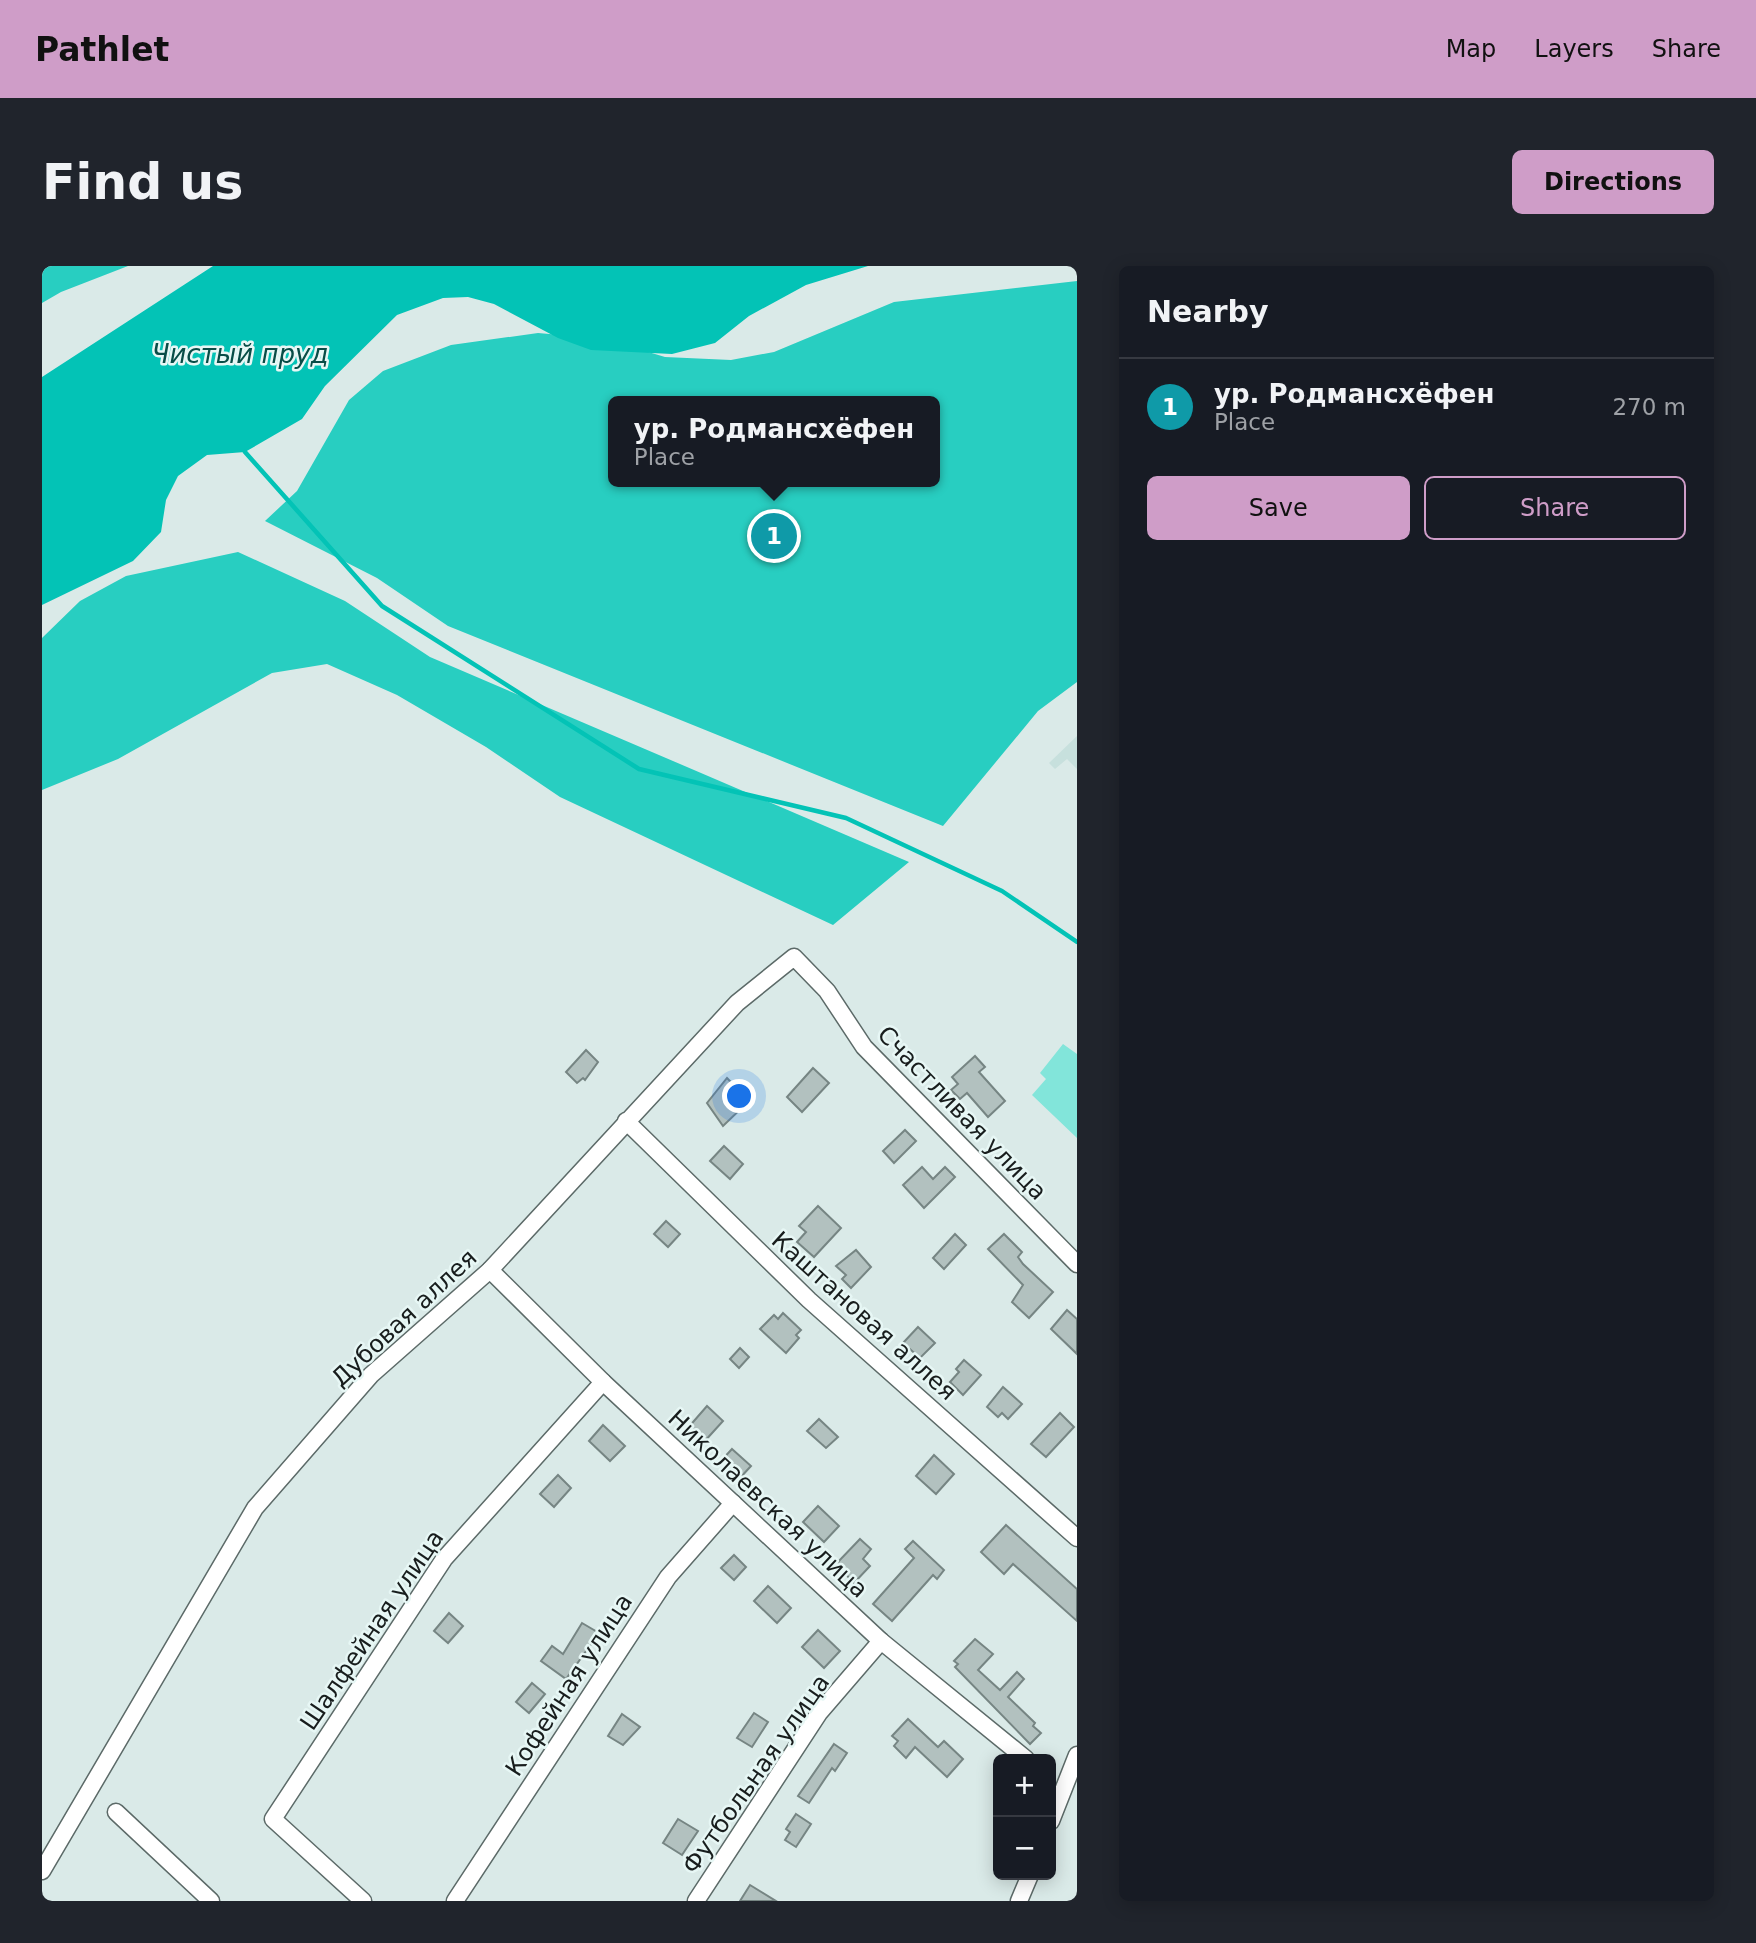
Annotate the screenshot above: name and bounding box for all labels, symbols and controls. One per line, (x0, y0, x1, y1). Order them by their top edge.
text: Pathlet (35, 30, 169, 69)
text: Map (1446, 35, 1496, 63)
text: Layers (1534, 35, 1614, 63)
text: Share (1652, 35, 1721, 63)
button: Directions (1512, 150, 1714, 214)
text: Find us (42, 154, 243, 211)
text: Nearby (1147, 294, 1269, 329)
water label: Чистый пруд (152, 339, 328, 369)
text: ур. Родмансхёфен (1214, 379, 1494, 409)
text: 1 (1162, 394, 1178, 420)
text: 270 m (1612, 394, 1686, 420)
popup (608, 396, 940, 487)
text: Place (1214, 409, 1275, 435)
text: ур. Родмансхёфен (634, 414, 914, 444)
text: Place (634, 444, 695, 470)
button: Save (1147, 476, 1410, 540)
button: Share (1424, 476, 1686, 540)
pin: 1 (751, 510, 797, 562)
street label: Счастливая улица (872, 1020, 1052, 1206)
your location (722, 1079, 756, 1113)
street label: Каштановая аллея (766, 1226, 962, 1406)
street label: Дубовая аллея (326, 1244, 482, 1392)
street label: Николаевская улица (662, 1404, 874, 1604)
street label: Шалфейная улица (295, 1525, 449, 1735)
street label: Кофейная улица (500, 1589, 638, 1781)
street label: Футбольная улица (677, 1669, 835, 1879)
map controls (993, 1754, 1056, 1880)
button: + (993, 1754, 1056, 1817)
button: − (993, 1817, 1056, 1880)

